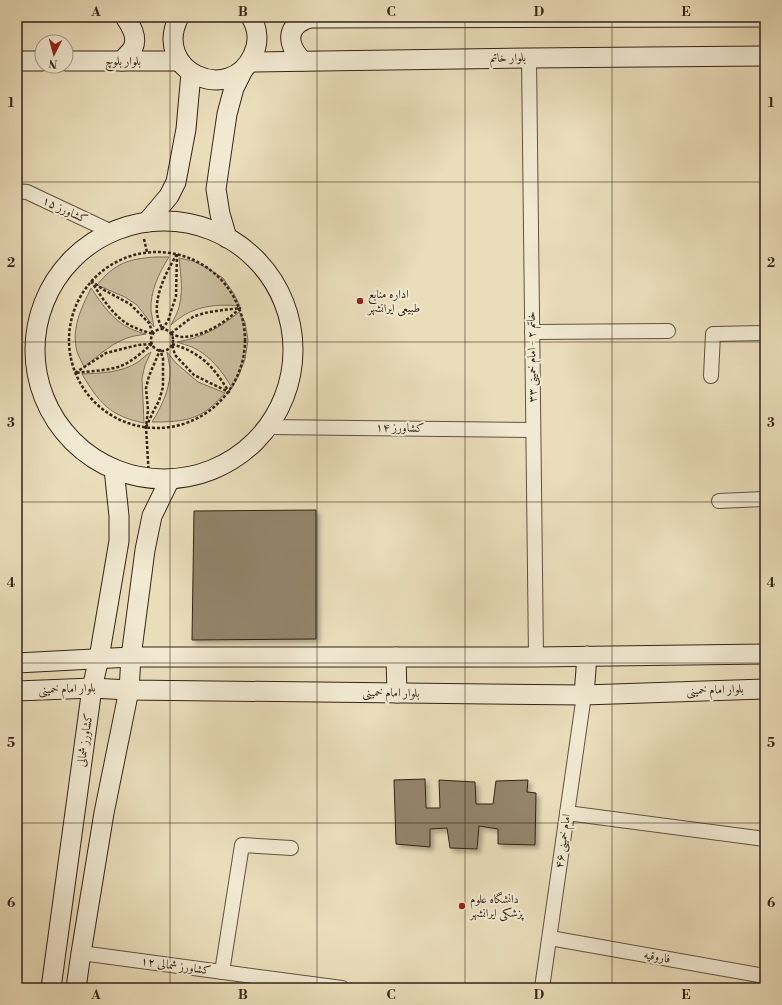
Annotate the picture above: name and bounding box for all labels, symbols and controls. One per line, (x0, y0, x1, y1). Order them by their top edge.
text: A (90, 4, 101, 20)
text: B (238, 4, 248, 20)
text: C (386, 4, 396, 20)
text: D (534, 4, 544, 20)
text: E (681, 4, 691, 20)
north arrow (34, 34, 74, 74)
street label: بلوار خاتم (490, 50, 526, 69)
street label: بلوار بلوچ (105, 54, 141, 72)
text: N (48, 56, 58, 70)
text: 1 (8, 95, 15, 111)
text: 1 (768, 95, 775, 111)
street label: کشاورز ۱۵ (40, 193, 90, 227)
text: 2 (7, 255, 15, 271)
text: 2 (767, 255, 775, 271)
place label: اداره منابع طبیعی ایرانشهر (366, 287, 421, 317)
marker: اداره منابع طبیعی ایرانشهر (355, 296, 365, 306)
street label: خاتم ۲ - امام خمینی ۳۳ (524, 311, 543, 403)
text: 3 (7, 415, 15, 431)
text: 3 (767, 415, 775, 431)
street label: کشاورز ۱۴ (376, 420, 424, 436)
text: 4 (7, 575, 16, 591)
text: 4 (767, 575, 776, 591)
street label: بلوار امام خمینی (38, 681, 96, 700)
street label: بلوار امام خمینی (686, 682, 744, 701)
street label: بلوار امام خمینی (362, 685, 420, 704)
street label: کشاورز شمالی (74, 712, 96, 768)
text: 5 (7, 735, 15, 751)
text: 5 (767, 735, 775, 751)
street label: امام خمینی ۴۶ (552, 812, 577, 870)
place label: دانشگاه علوم پزشکی ایرانشهر (468, 891, 525, 922)
text: 6 (7, 895, 15, 911)
text: 6 (767, 895, 775, 911)
marker: دانشگاه علوم پزشکی ایرانشهر (457, 901, 467, 911)
street label: فاروقیه (642, 947, 672, 967)
street label: کشاورز شمالی ۱۲ (140, 954, 212, 978)
text: A (90, 987, 101, 1003)
text: B (238, 987, 248, 1003)
text: C (386, 987, 396, 1003)
text: D (534, 987, 544, 1003)
text: E (681, 987, 691, 1003)

